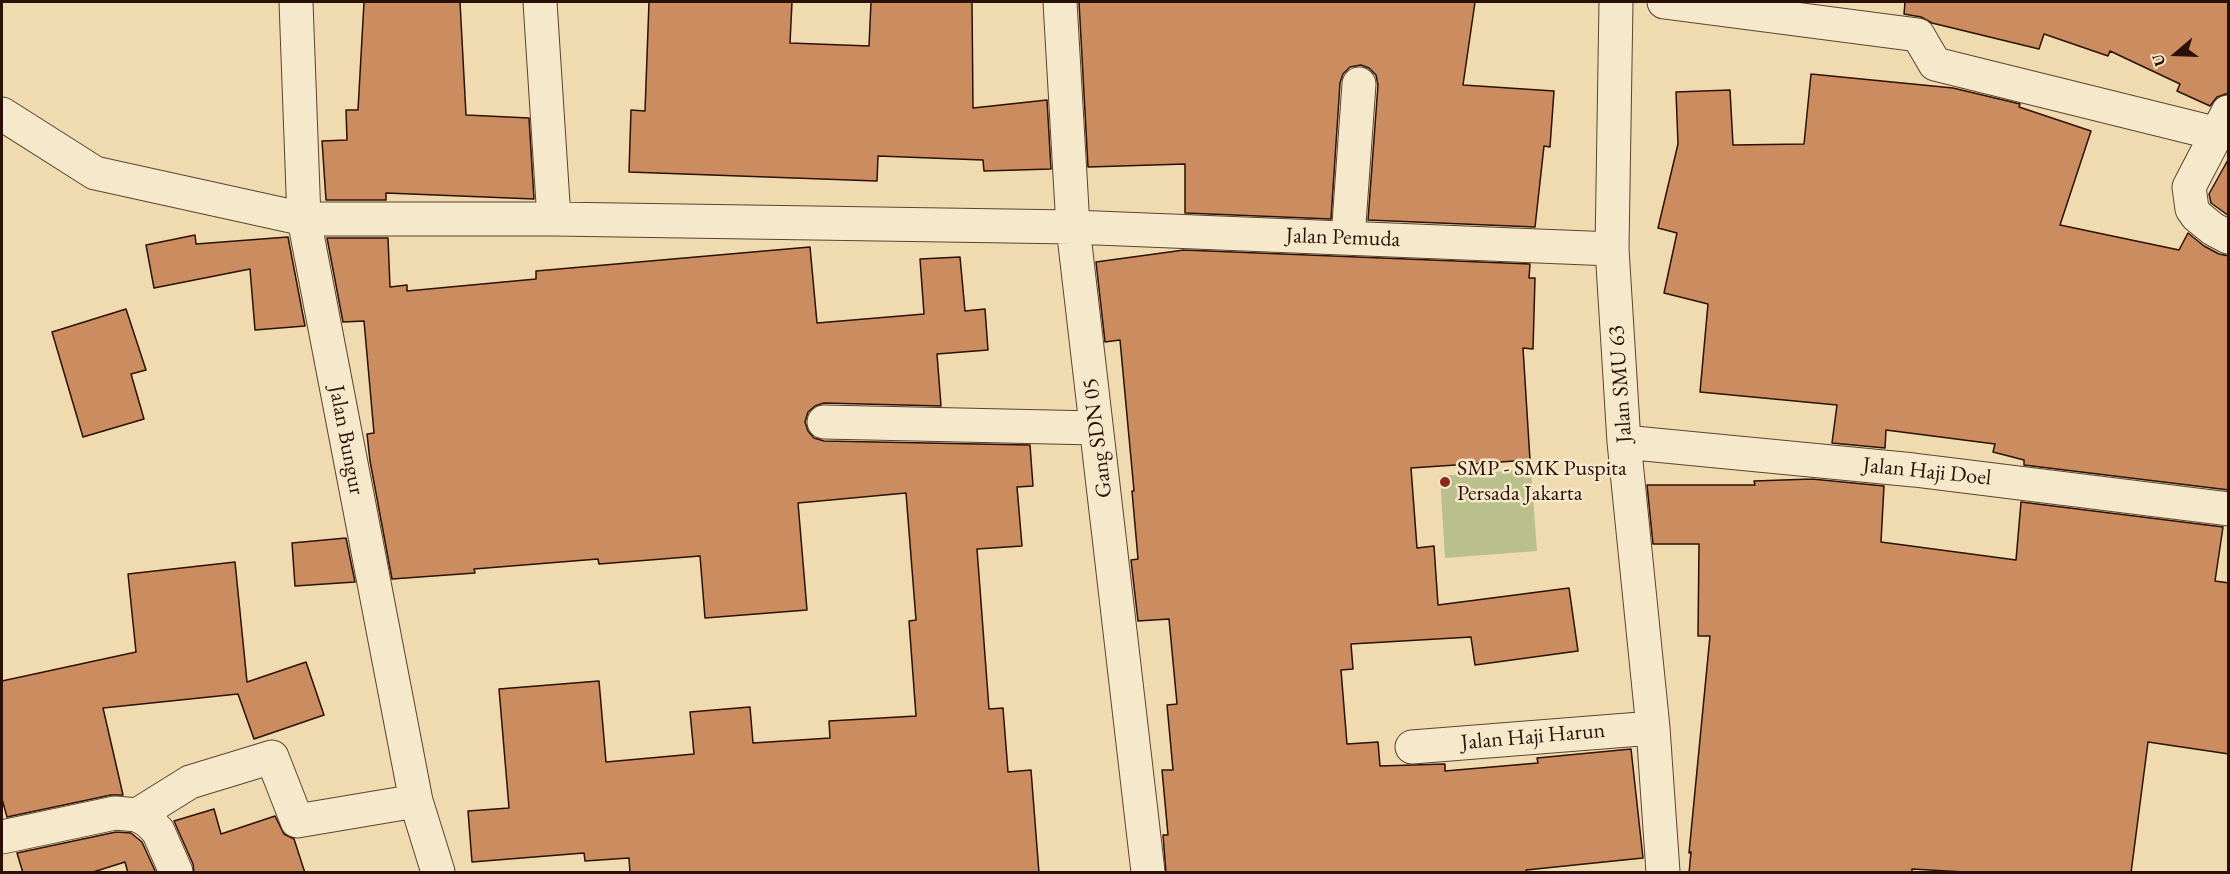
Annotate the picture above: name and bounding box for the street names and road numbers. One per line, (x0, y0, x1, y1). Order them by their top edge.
street label: Jalan Pemuda (1285, 223, 1401, 253)
street label: Jalan SMU 63 (1604, 324, 1638, 444)
street label: Gang SDN 05 (1078, 377, 1118, 499)
street label: Jalan Bungur (322, 383, 370, 497)
street label: Jalan Haji Doel (1862, 452, 1992, 492)
street label: Jalan Haji Harun (1460, 718, 1606, 756)

